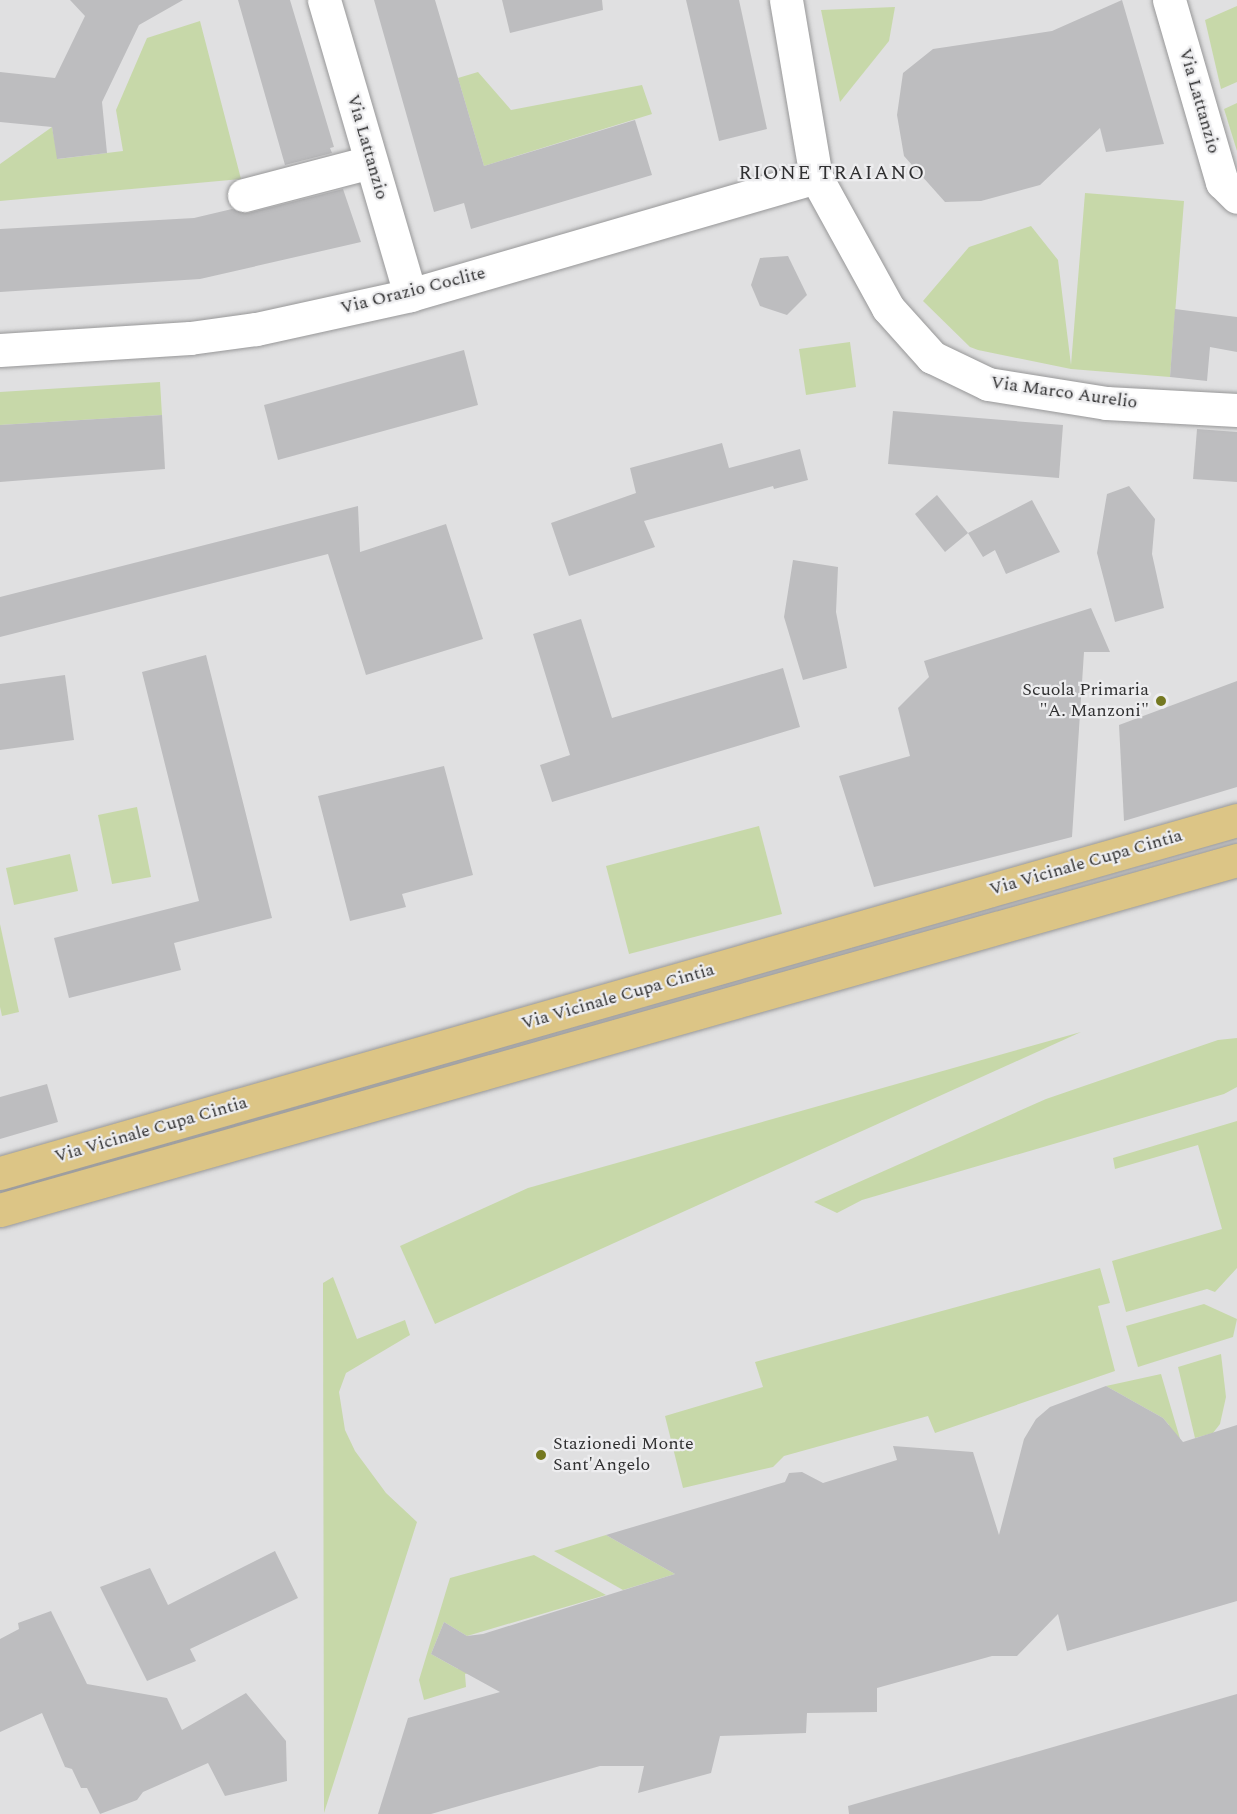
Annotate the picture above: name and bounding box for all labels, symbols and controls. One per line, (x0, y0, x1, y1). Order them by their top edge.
street label: Via Lattanzio (1174, 46, 1224, 156)
street label: Via Lattanzio (342, 92, 392, 202)
district label: RIONE TRAIANO (738, 161, 926, 185)
street label: Via Orazio Coclite (338, 263, 488, 319)
street label: Via Marco Aurelio (989, 372, 1139, 414)
place label: Scuola Primaria "A. Manzoni" (1022, 680, 1149, 722)
marker: Scuola Primaria "A. Manzoni" (1154, 694, 1168, 708)
street label: Via Vicinale Cupa Cintia (987, 825, 1185, 901)
street label: Via Vicinale Cupa Cintia (519, 959, 717, 1035)
street label: Via Vicinale Cupa Cintia (52, 1092, 250, 1168)
place label: Stazionedi Monte Sant'Angelo (553, 1434, 694, 1476)
marker: Stazionedi Monte Sant'Angelo (534, 1448, 548, 1462)

